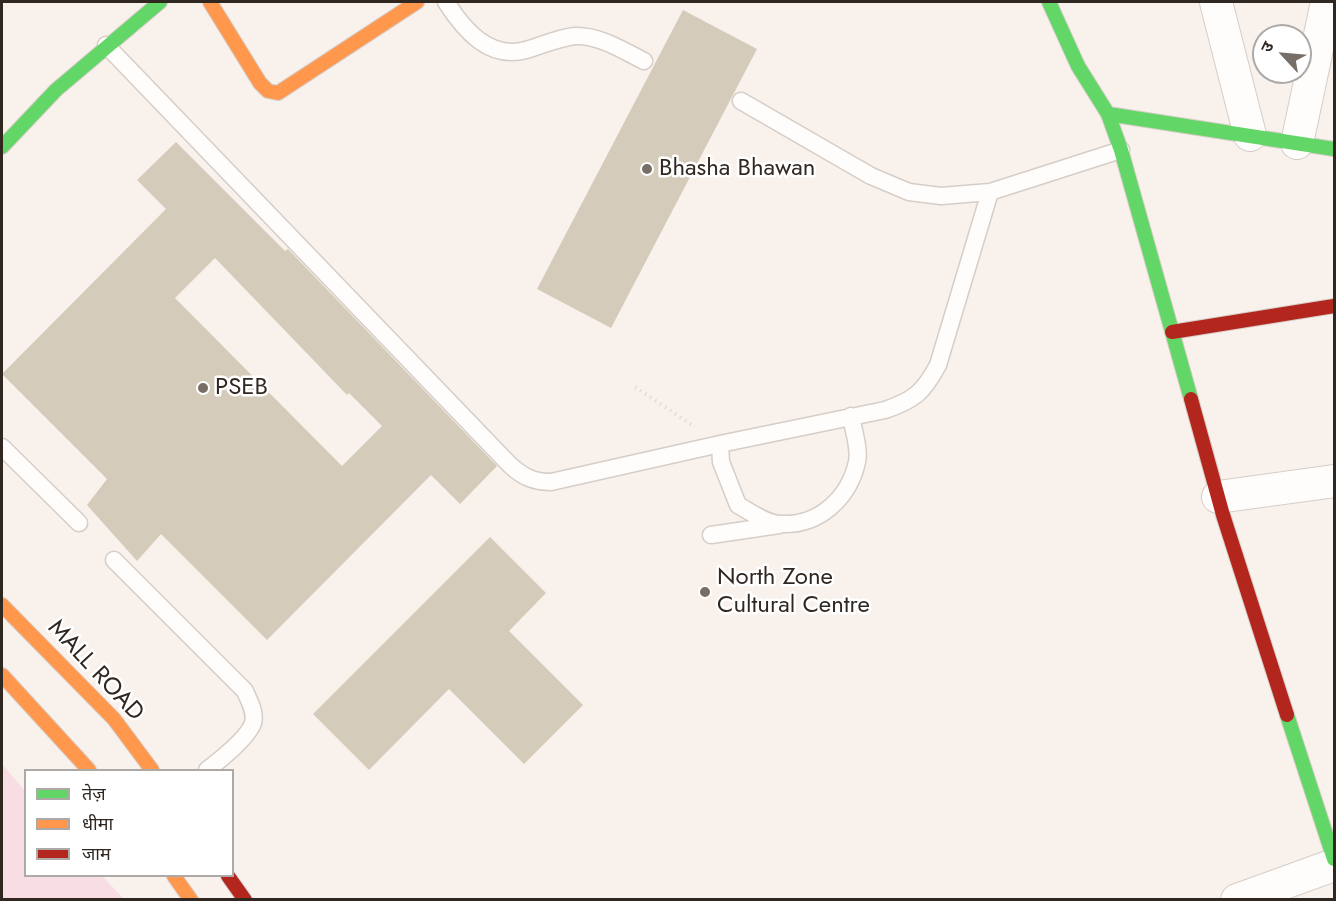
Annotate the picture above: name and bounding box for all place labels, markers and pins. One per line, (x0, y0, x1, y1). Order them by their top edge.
place label: Bhasha Bhawan (659, 155, 815, 183)
marker: Bhasha Bhawan (640, 162, 654, 176)
place label: PSEB (215, 374, 268, 402)
marker: PSEB (196, 381, 210, 395)
place label: North Zone Cultural Centre (717, 564, 870, 620)
marker: North Zone Cultural Centre (698, 585, 712, 599)

